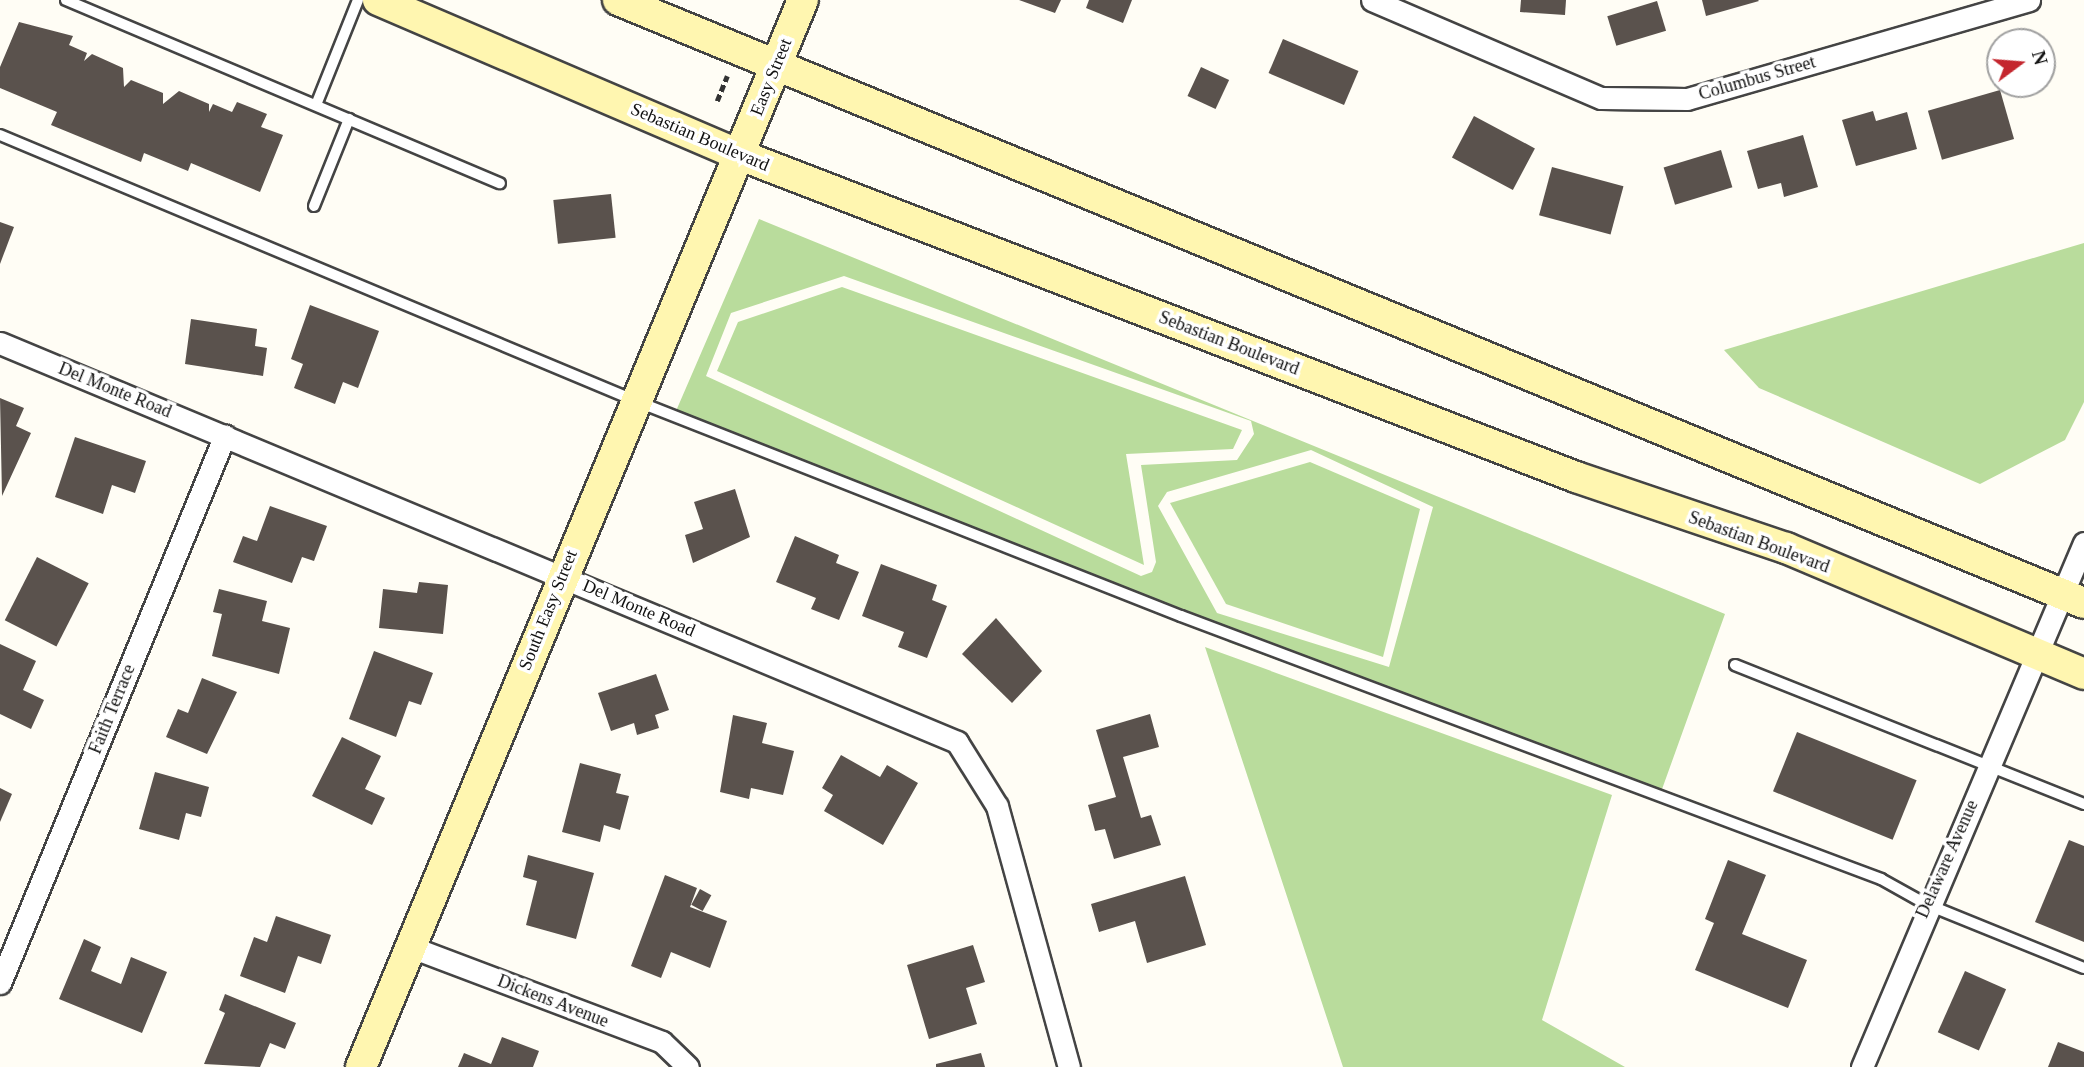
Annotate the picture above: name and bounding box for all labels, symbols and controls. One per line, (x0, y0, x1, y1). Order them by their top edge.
north arrow (1986, 28, 2056, 98)
street label: Easy Street (746, 35, 796, 119)
text: N (2028, 48, 2052, 67)
street label: Columbus Street (1696, 51, 1818, 105)
street label: Sebastian Boulevard (627, 98, 773, 176)
street label: Sebastian Boulevard (1156, 306, 1302, 380)
street label: Del Monte Road (55, 358, 175, 422)
street label: Sebastian Boulevard (1686, 506, 1832, 578)
street label: South Easy Street (514, 547, 582, 673)
street label: Del Monte Road (580, 575, 698, 641)
street label: Faith Terrace (84, 661, 140, 757)
street label: Delaware Avenue (1911, 796, 1983, 922)
street label: Dickens Avenue (494, 970, 612, 1032)

